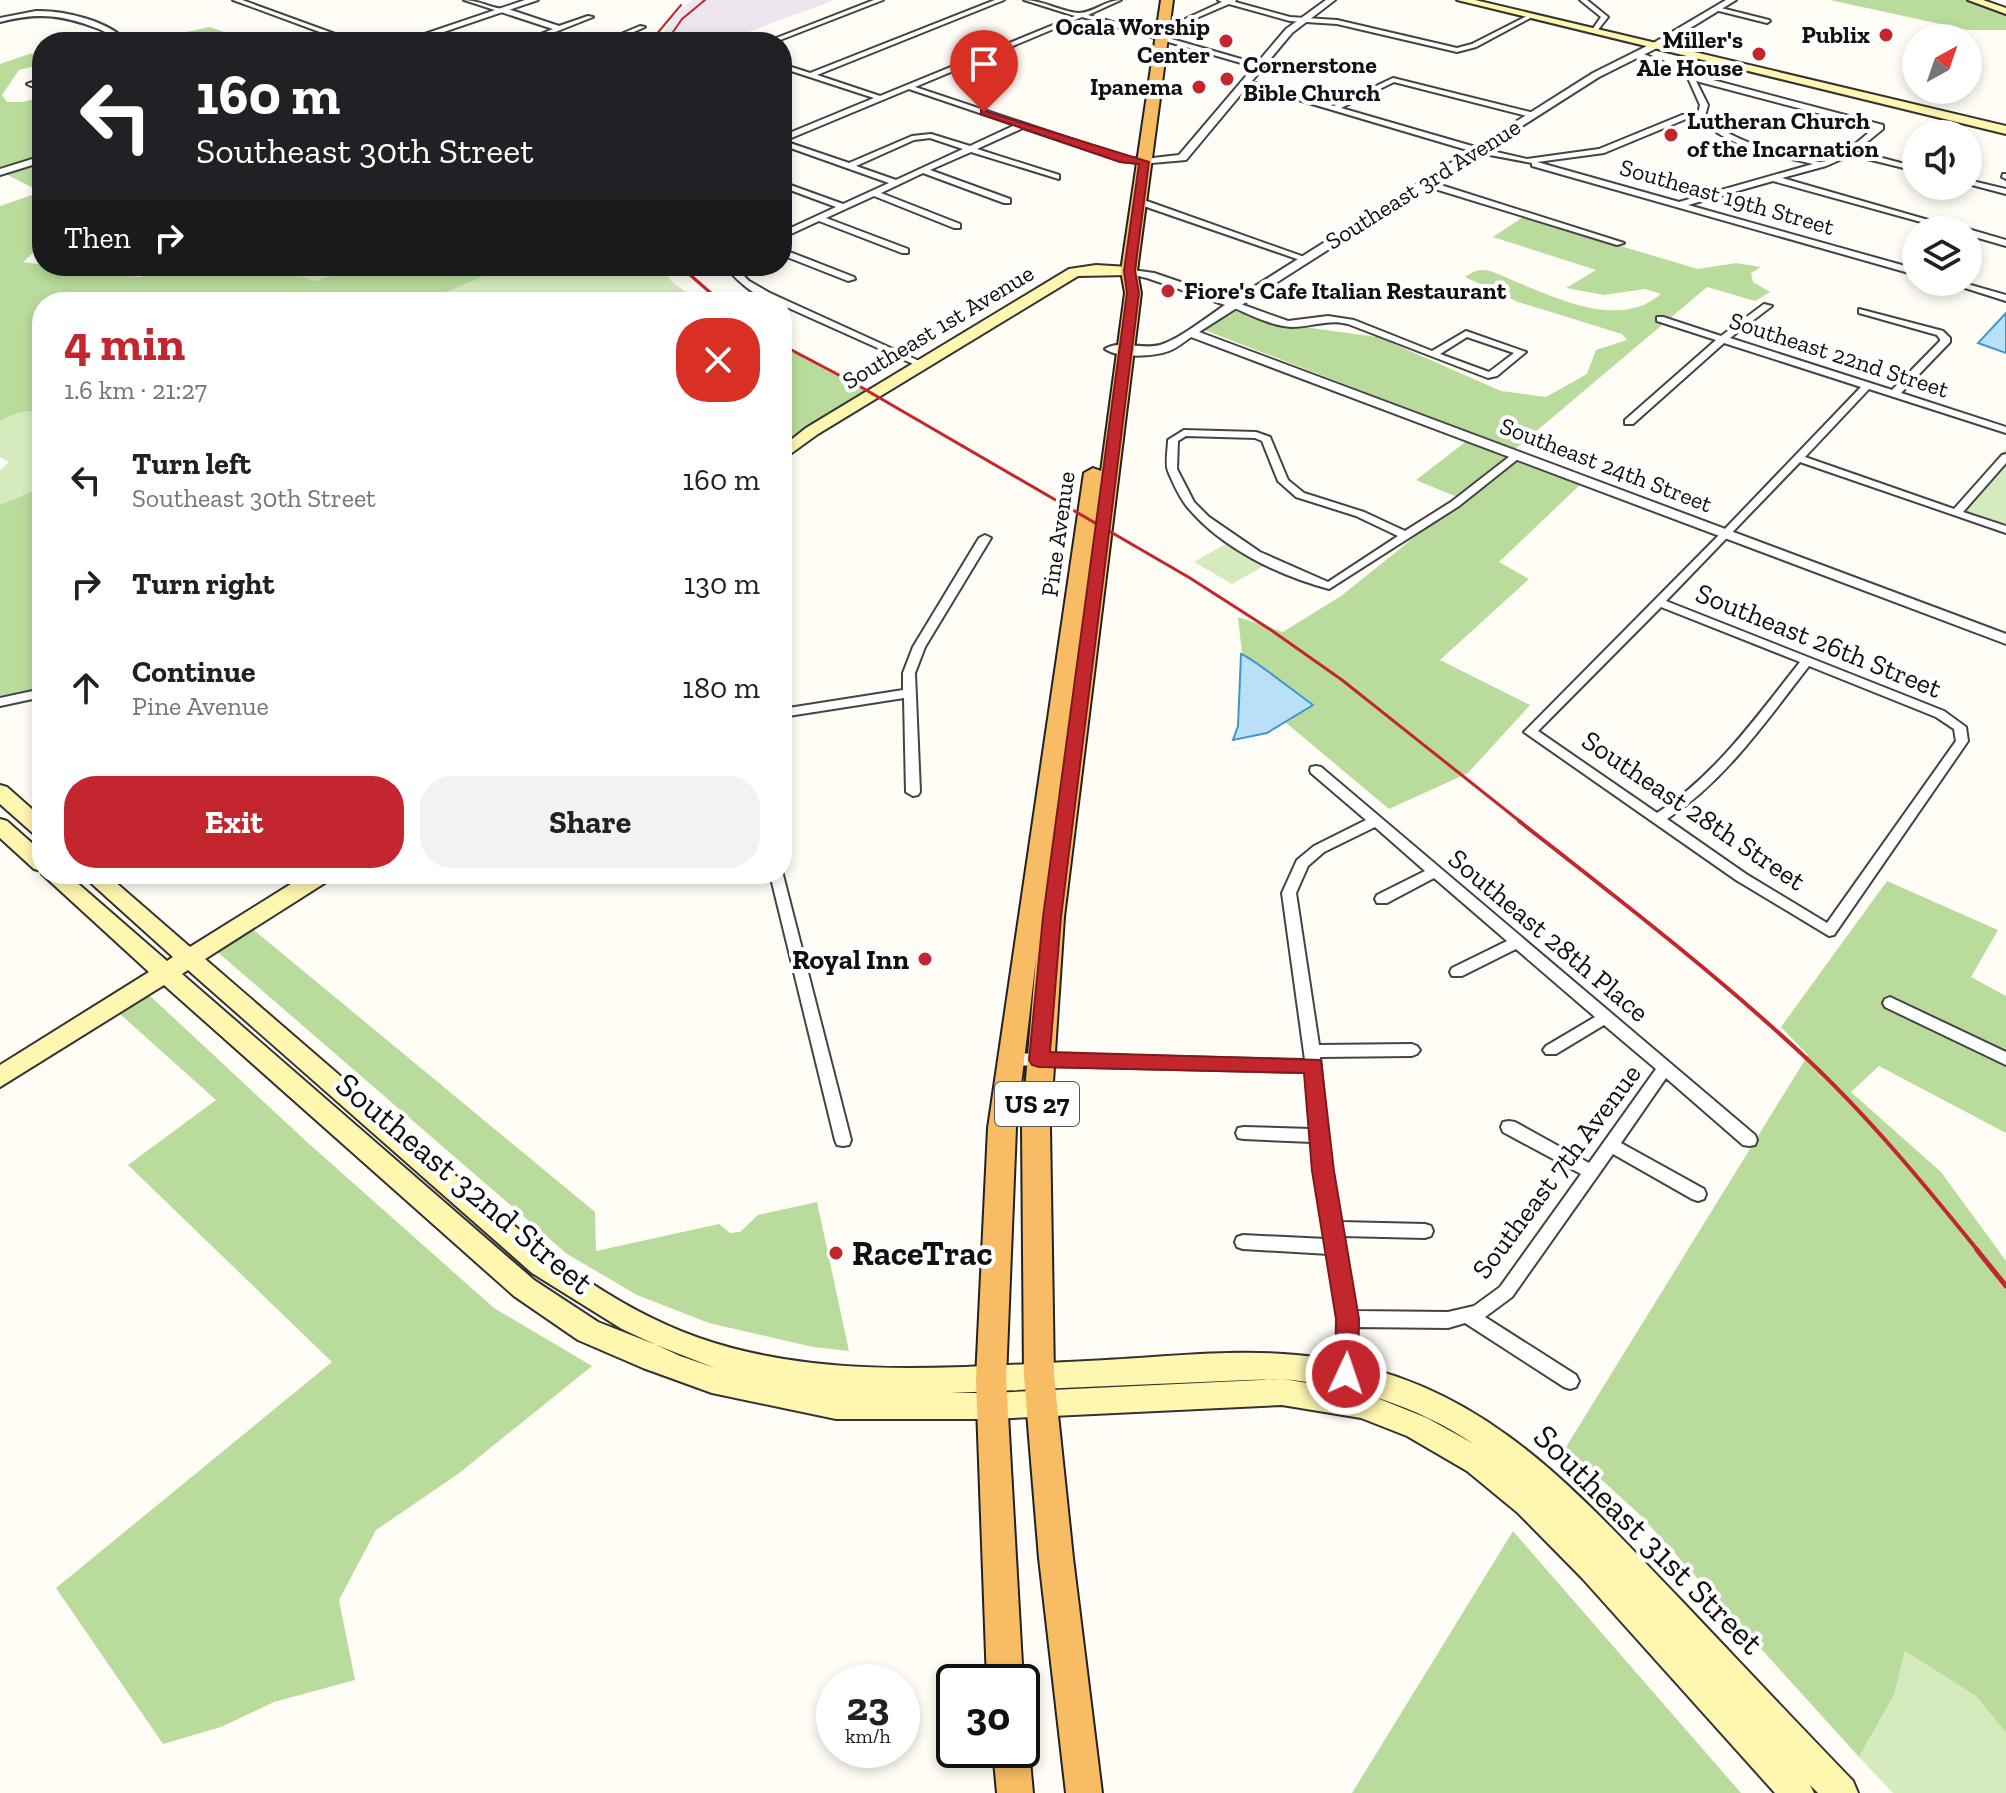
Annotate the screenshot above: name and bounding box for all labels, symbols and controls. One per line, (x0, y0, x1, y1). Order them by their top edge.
place label: Ocala Worship Center (1056, 12, 1210, 69)
place label: Publix (1801, 20, 1870, 49)
north arrow (1902, 24, 1982, 104)
map controls (1902, 24, 1982, 296)
place label: Miller's Ale House (1637, 25, 1743, 82)
marker: Publix (1877, 26, 1895, 44)
pin (950, 30, 1018, 112)
marker: Ocala Worship Center (1217, 32, 1235, 50)
icon: arrive (962, 42, 1006, 86)
marker: Miller's Ale House (1750, 45, 1768, 63)
place label: Cornerstone Bible Church (1243, 50, 1381, 107)
text: 160 m (196, 61, 340, 128)
icon: left (64, 64, 168, 168)
marker: Cornerstone Bible Church (1218, 70, 1236, 88)
place label: Ipanema (1090, 72, 1183, 101)
marker: Ipanema (1190, 78, 1208, 96)
place label: Lutheran Church of the Incarnation (1687, 106, 1879, 163)
street label: Southeast 3rd Avenue (1320, 112, 1526, 255)
button: sound (1902, 120, 1982, 200)
marker: Lutheran Church of the Incarnation (1662, 126, 1680, 144)
text: Southeast 30th Street (196, 129, 534, 172)
street label: Southeast 19th Street (1617, 152, 1838, 241)
icon: right (147, 216, 191, 260)
button: layers (1902, 216, 1982, 296)
text: Then (64, 220, 131, 256)
street label: Southeast 1st Avenue (837, 258, 1039, 395)
place label: Fiore's Cafe Italian Restaurant (1184, 276, 1507, 305)
marker: Fiore's Cafe Italian Restaurant (1159, 282, 1177, 300)
street label: Southeast 22nd Street (1726, 305, 1953, 404)
text: 4 min (64, 315, 185, 372)
button: close (676, 318, 760, 402)
text: 1.6 km · 21:27 (64, 374, 207, 406)
street label: Southeast 24th Street (1496, 411, 1716, 518)
text: Turn left (132, 446, 251, 482)
icon: left (64, 458, 108, 502)
text: 160 m (683, 462, 760, 498)
street label: Pine Avenue (1034, 469, 1081, 598)
text: Southeast 30th Street (132, 482, 376, 514)
icon: right (64, 562, 108, 606)
text: Turn right (132, 566, 274, 602)
text: 130 m (684, 566, 760, 602)
street label: Southeast 26th Street (1691, 576, 1947, 705)
text: Continue (132, 654, 256, 690)
icon: ahead (64, 666, 108, 710)
text: 180 m (682, 670, 760, 706)
text: Pine Avenue (132, 690, 269, 722)
street label: Southeast 28th Street (1576, 723, 1812, 898)
button: Exit (64, 776, 404, 868)
button: Share (420, 776, 760, 868)
street label: Southeast 28th Place (1442, 842, 1656, 1029)
place label: Royal Inn (792, 943, 909, 976)
marker: Royal Inn (916, 950, 934, 968)
street label: Southeast 7th Avenue (1465, 1058, 1648, 1285)
street label: Southeast 32nd Street (328, 1064, 602, 1303)
road number: US 27 (995, 1082, 1079, 1126)
place label: RaceTrac (852, 1233, 992, 1274)
marker: RaceTrac (827, 1244, 845, 1262)
position arrow (1304, 1332, 1388, 1416)
street label: Southeast 31st Street (1525, 1416, 1772, 1663)
speed limit sign: 30 (936, 1664, 1040, 1768)
text: 23 (847, 1682, 889, 1730)
text: km/h (845, 1724, 891, 1748)

